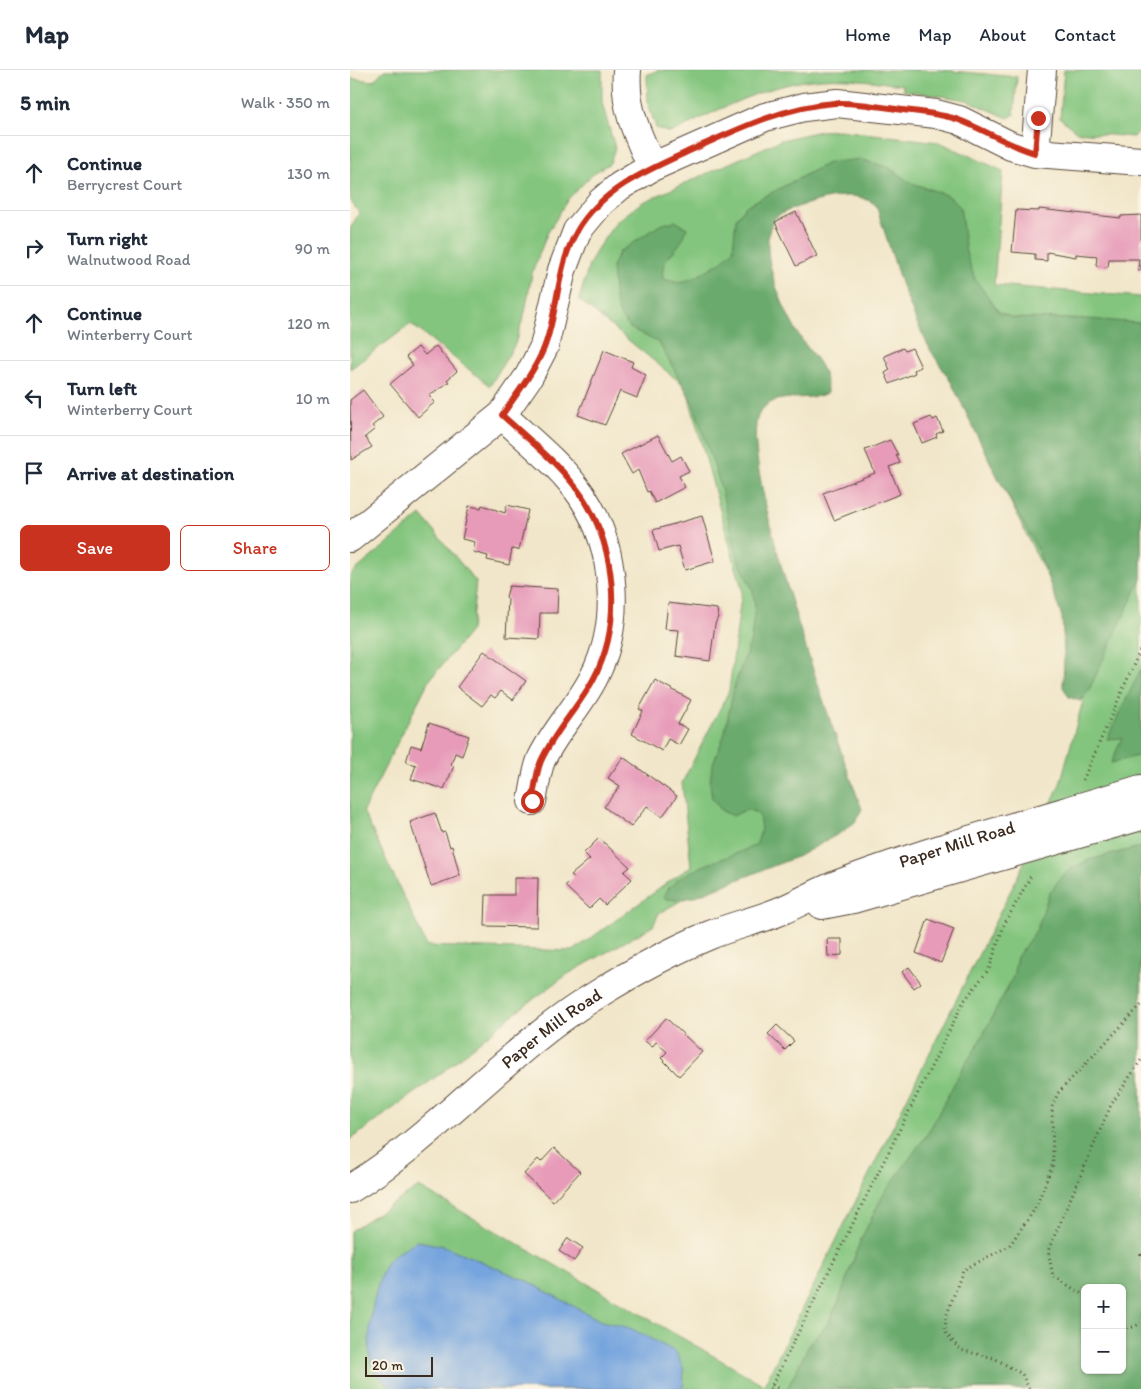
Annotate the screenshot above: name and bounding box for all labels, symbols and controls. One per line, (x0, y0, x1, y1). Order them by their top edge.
text: Map (25, 20, 69, 49)
text: Home (845, 24, 891, 46)
text: Map (919, 24, 952, 46)
text: About (980, 24, 1026, 46)
text: Contact (1054, 24, 1116, 46)
text: 5 min (20, 90, 70, 115)
text: Walk · 350 m (241, 93, 330, 112)
route end (1027, 107, 1050, 130)
text: Continue (67, 152, 142, 175)
icon: ahead (20, 159, 48, 187)
text: 130 m (287, 164, 330, 183)
text: Berrycrest Court (67, 175, 182, 194)
text: Turn right (67, 227, 148, 250)
icon: right (20, 234, 48, 262)
text: 90 m (295, 239, 330, 258)
text: Walnutwood Road (67, 250, 190, 269)
text: Continue (67, 302, 142, 325)
icon: ahead (20, 309, 48, 337)
text: 120 m (287, 314, 330, 333)
text: Winterberry Court (67, 325, 193, 344)
text: Turn left (67, 377, 137, 400)
icon: left (20, 384, 48, 412)
text: 10 m (296, 389, 330, 408)
text: Winterberry Court (67, 400, 193, 419)
icon: arrive (20, 459, 48, 487)
text: Arrive at destination (67, 462, 234, 485)
button: Save (20, 525, 170, 571)
button: Share (180, 525, 330, 571)
route start (521, 790, 544, 813)
street label: Paper Mill Road (896, 816, 1018, 873)
street label: Paper Mill Road (497, 983, 606, 1073)
map controls (1081, 1284, 1126, 1374)
button: + (1081, 1284, 1126, 1329)
button: − (1081, 1329, 1126, 1374)
scale bar (365, 1354, 432, 1377)
text: 20 m (372, 1357, 403, 1374)

